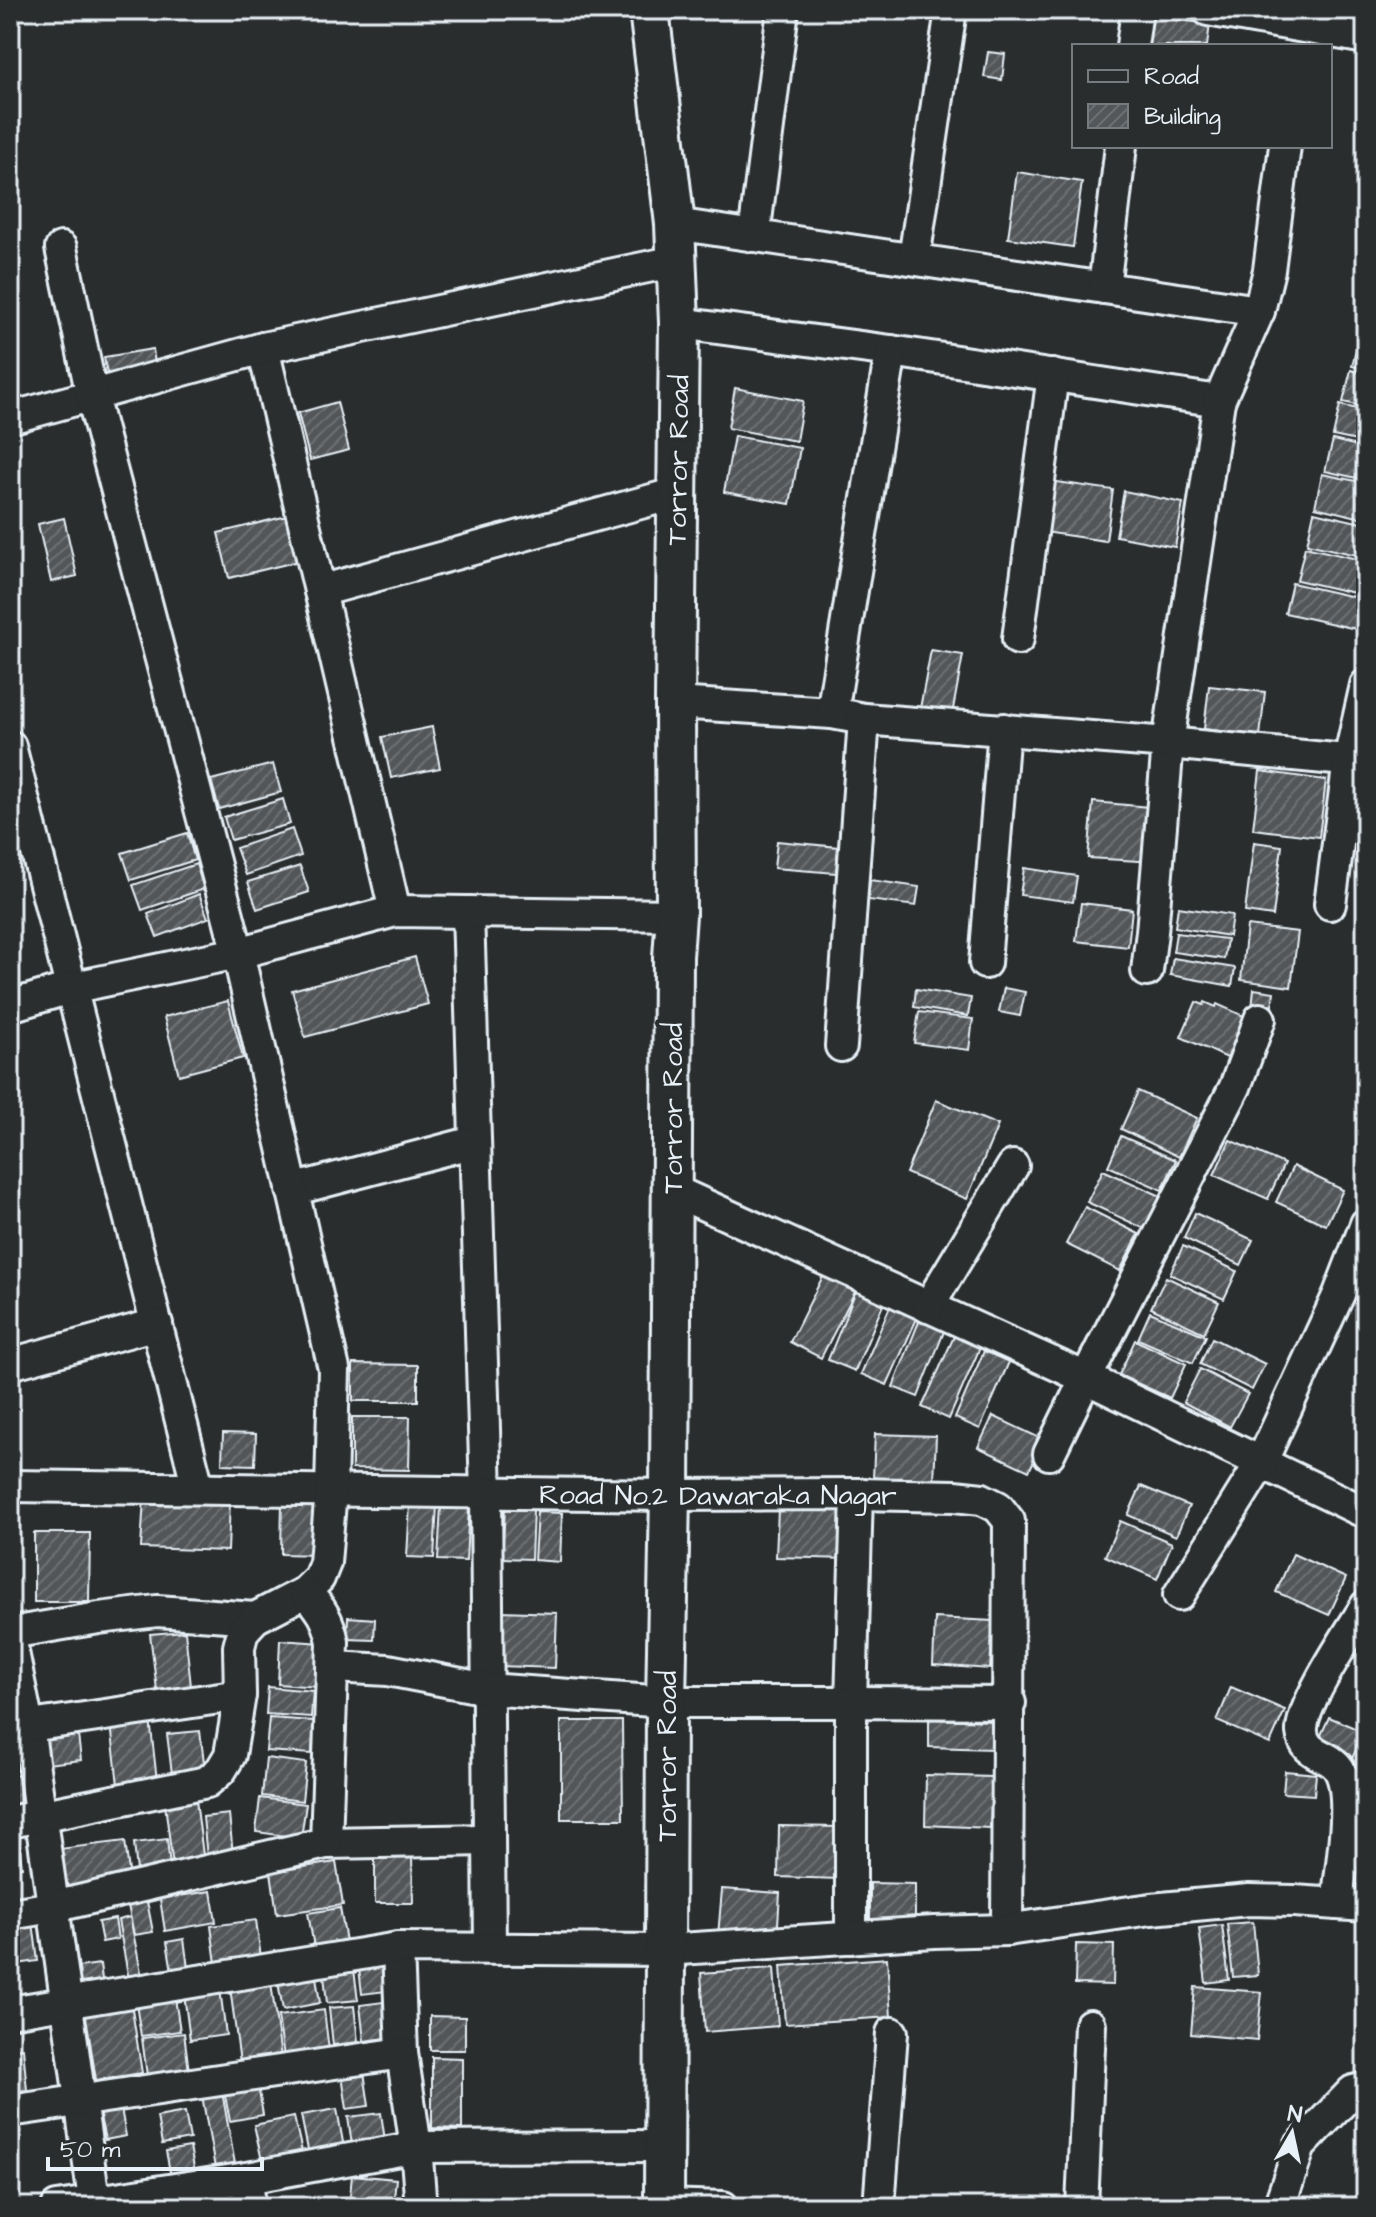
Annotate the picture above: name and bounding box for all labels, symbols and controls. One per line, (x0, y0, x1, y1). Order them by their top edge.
legend (1072, 44, 1332, 148)
text: Road (1144, 60, 1199, 94)
text: Building (1144, 100, 1221, 135)
street label: Torror Road (658, 374, 699, 546)
street label: Torror Road (654, 1023, 693, 1193)
street label: Road No.2 Dawaraka Nagar (539, 1475, 897, 1516)
street label: Torror Road (648, 1671, 687, 1841)
north arrow (1252, 2093, 1332, 2173)
text: N (1286, 2098, 1304, 2131)
scale bar (48, 2121, 262, 2171)
text: 50 m (60, 2133, 121, 2167)

